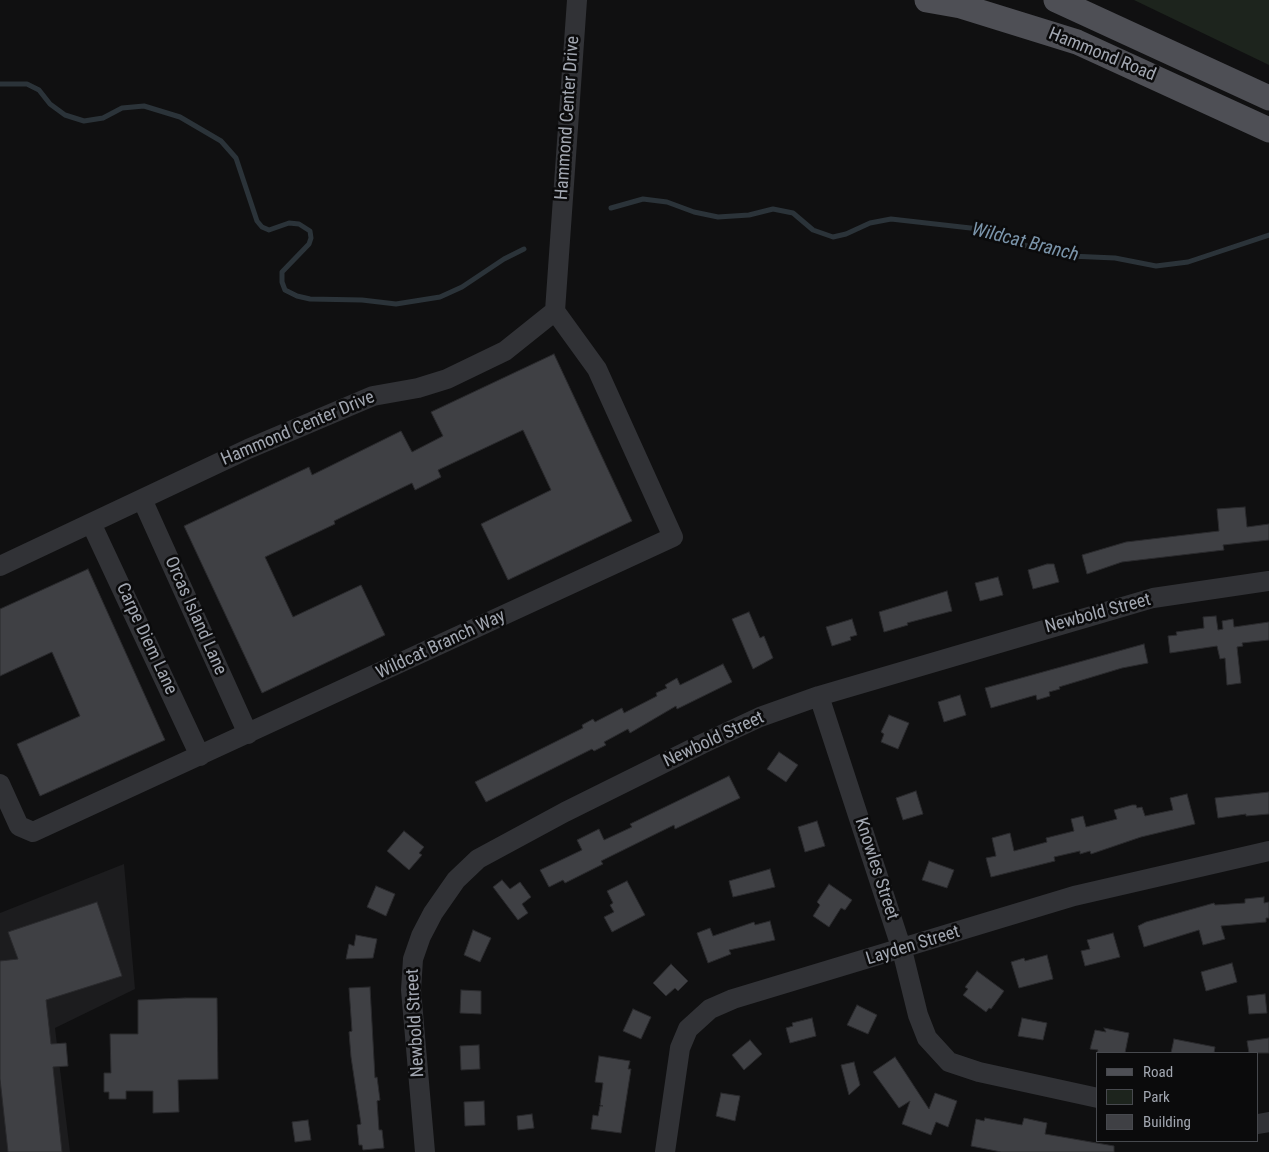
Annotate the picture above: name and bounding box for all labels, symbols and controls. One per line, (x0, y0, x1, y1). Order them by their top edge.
street label: Hammond Road (1045, 24, 1159, 86)
street label: Hammond Center Drive (551, 35, 585, 201)
water label: Wildcat Branch (969, 219, 1081, 267)
street label: Hammond Center Drive (218, 387, 378, 471)
street label: Orcas Island Lane (159, 554, 231, 678)
street label: Carpe Diem Lane (111, 580, 181, 698)
street label: Newbold Street (1043, 590, 1153, 638)
street label: Wildcat Branch Way (373, 606, 509, 684)
street label: Newbold Street (660, 707, 768, 773)
street label: Knowles Street (849, 815, 903, 923)
street label: Layden Street (864, 922, 962, 970)
street label: Newbold Street (402, 968, 430, 1078)
legend (1096, 1052, 1259, 1142)
text: Road (1143, 1063, 1173, 1081)
text: Park (1143, 1088, 1170, 1106)
text: Building (1143, 1113, 1191, 1131)

